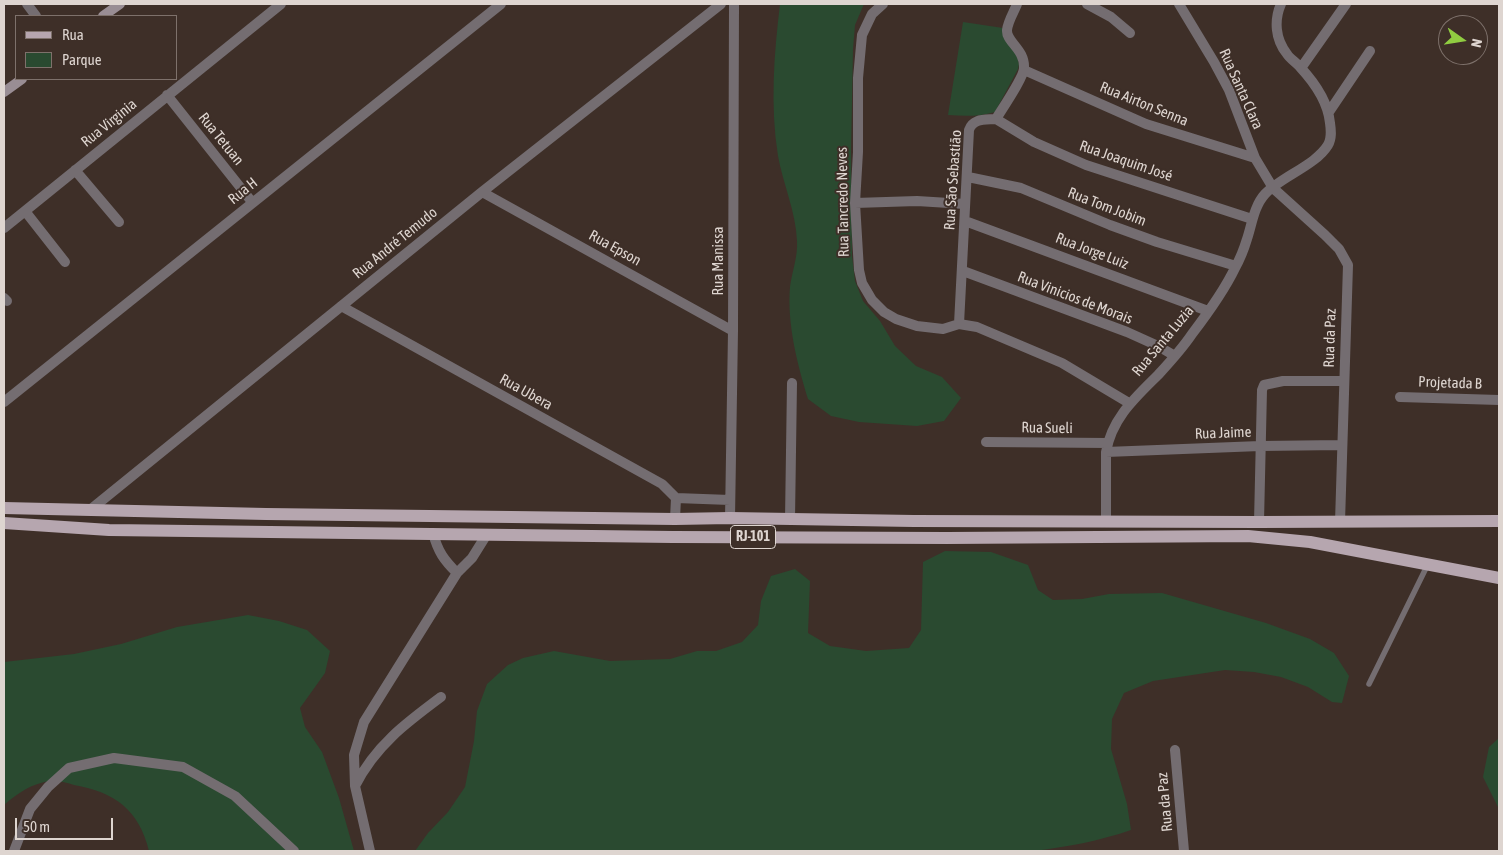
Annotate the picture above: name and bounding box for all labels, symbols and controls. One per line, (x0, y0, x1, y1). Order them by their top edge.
legend (15, 15, 178, 80)
north arrow (1438, 15, 1488, 65)
text: Rua (62, 26, 84, 43)
text: N (1468, 37, 1485, 49)
street label: Rua Santa Clara (1215, 46, 1267, 132)
text: Parque (62, 51, 102, 68)
street label: Rua Airton Senna (1097, 78, 1191, 130)
street label: Rua Virginia (78, 95, 140, 151)
street label: Rua Tetuan (194, 109, 248, 169)
street label: Rua Sāo Sebastiāo (941, 129, 965, 231)
street label: Rua Joaquim José (1077, 137, 1175, 185)
street label: Rua Tancredo Neves (833, 147, 853, 257)
street label: Rua H (225, 174, 261, 208)
street label: Rua Tom Jobim (1065, 184, 1149, 230)
street label: Rua André Temudo (349, 203, 441, 283)
street label: Rua Epson (586, 226, 644, 270)
street label: Rua Manissa (709, 226, 727, 296)
street label: Rua Jorge Luiz (1053, 229, 1131, 273)
street label: Rua Vinicios de Morais (1015, 268, 1135, 328)
street label: Rua Santa Luzia (1128, 302, 1198, 380)
street label: Rua da Paz (1320, 308, 1340, 368)
street label: Rua Ubera (496, 370, 556, 414)
street label: Projetada B (1418, 373, 1482, 393)
street label: Rua Sueli (1021, 419, 1073, 437)
street label: Rua Jaime (1194, 423, 1252, 443)
road number: RJ-101 (730, 526, 776, 548)
street label: Rua da Paz (1153, 772, 1177, 832)
scale bar (18, 808, 115, 840)
text: 50 m (23, 818, 50, 835)

